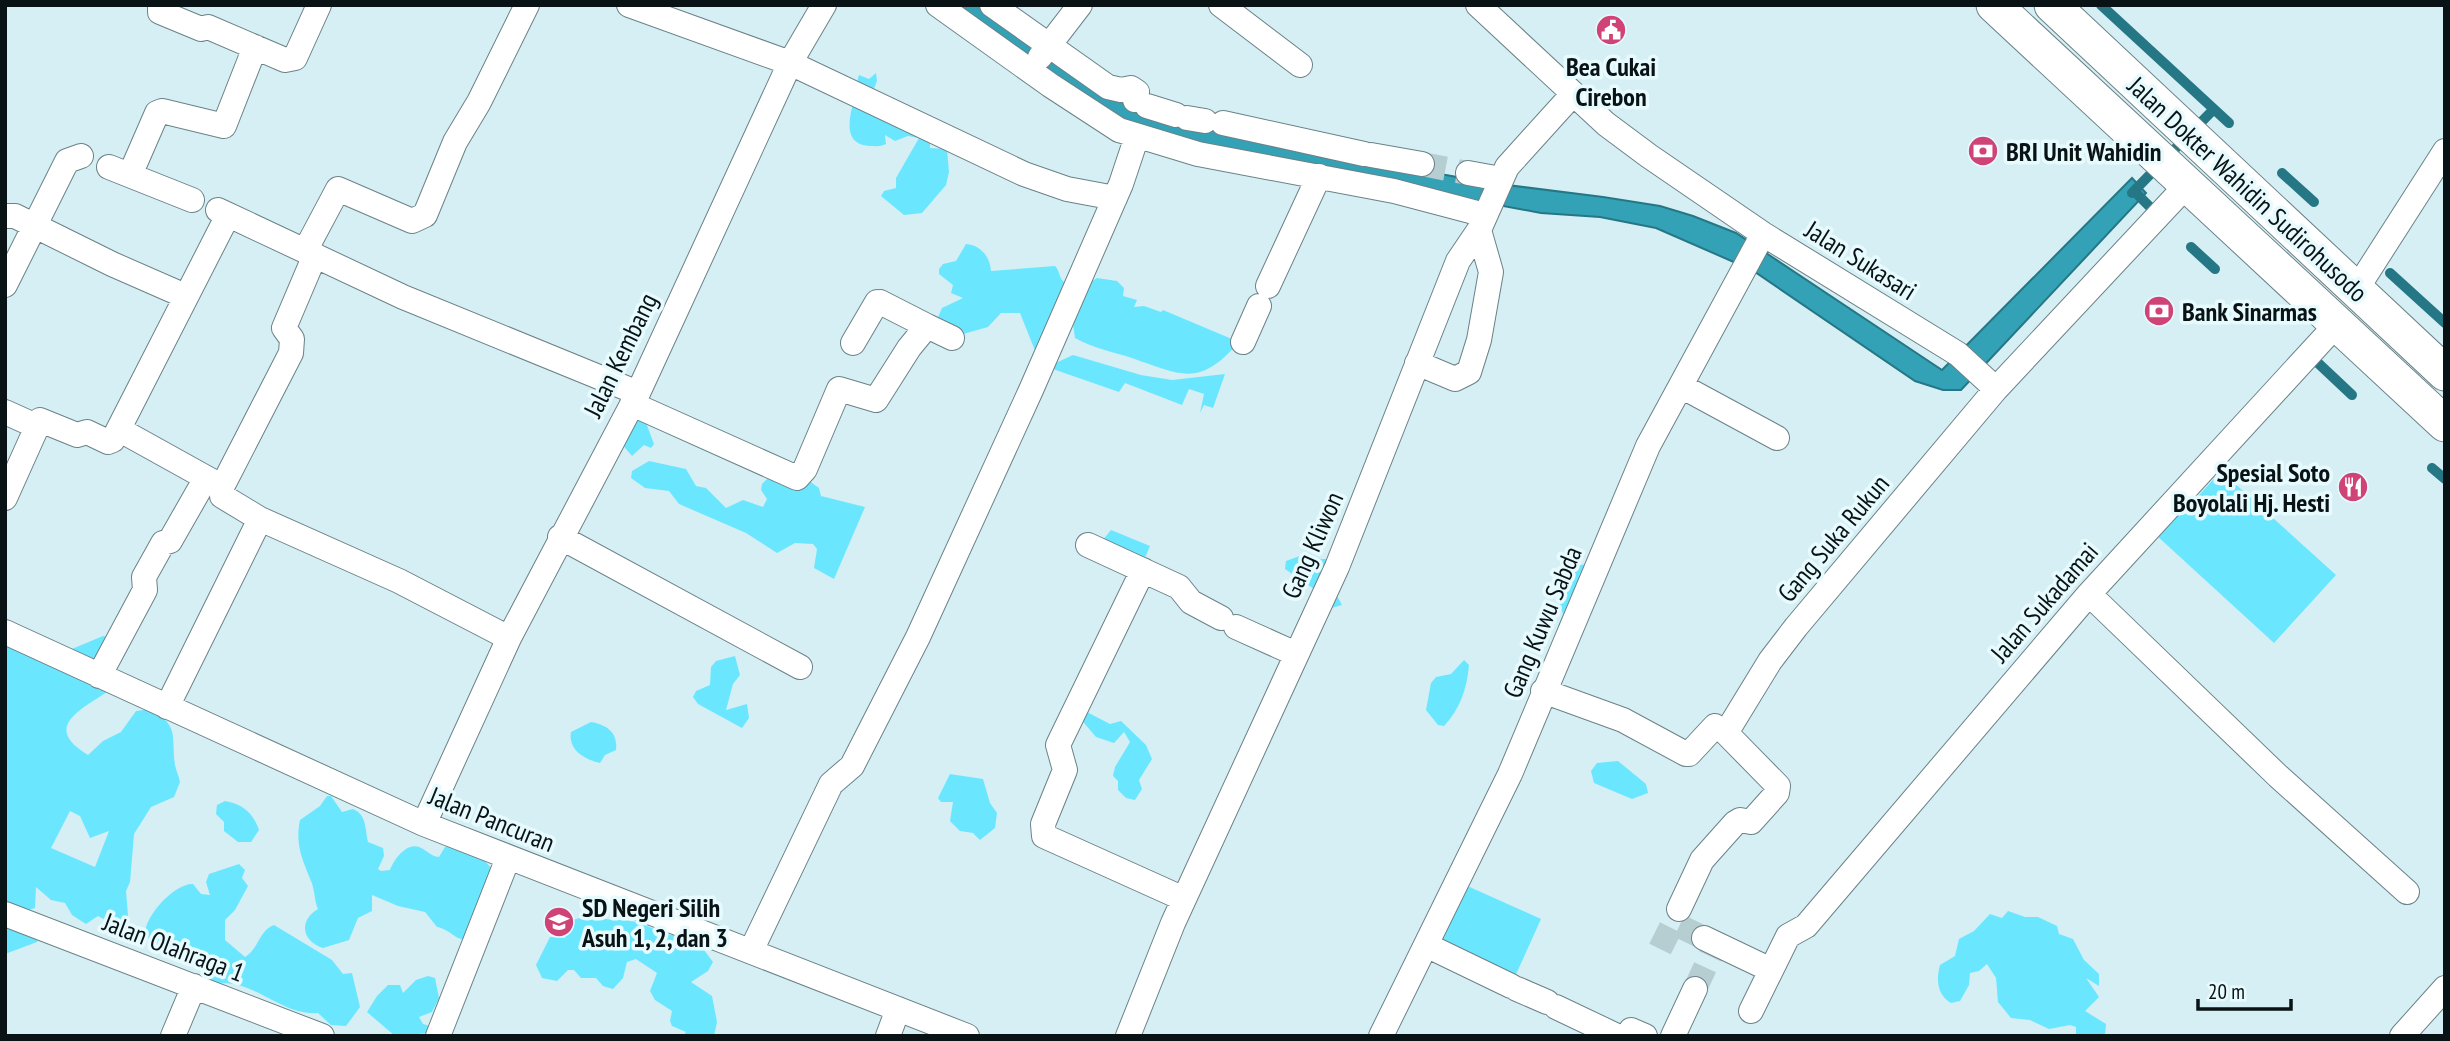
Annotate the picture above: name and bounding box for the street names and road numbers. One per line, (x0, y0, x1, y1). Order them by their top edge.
street label: Jalan Dokter Wahidin Sudirohusodo (2121, 69, 2375, 309)
street label: Jalan Sukasari (1798, 212, 1923, 307)
street label: Jalan Kembang (575, 288, 664, 423)
street label: Gang Suka Rukun (1770, 468, 1896, 608)
street label: Gang Kliwon (1274, 486, 1350, 604)
street label: Jalan Sukadamai (1982, 535, 2105, 669)
street label: Gang Kuwu Sabda (1495, 541, 1589, 703)
street label: Jalan Pancuran (424, 779, 560, 859)
street label: Jalan Olahraga 1 (98, 905, 249, 989)

